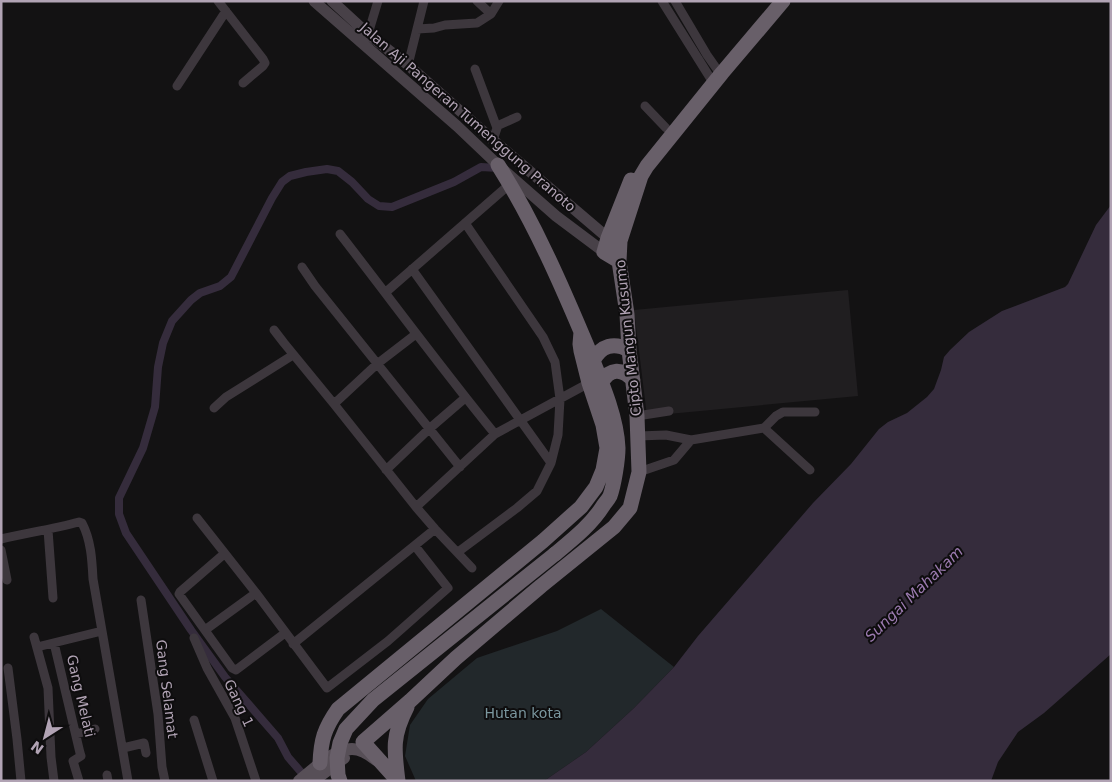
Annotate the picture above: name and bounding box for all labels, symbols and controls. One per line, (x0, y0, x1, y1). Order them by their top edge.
street label: Jalan Aji Pangeran Tumenggung Pranoto (356, 18, 579, 215)
street label: Cipto Mangun Kusumo (612, 259, 644, 417)
water label: Sungai Mahakam (861, 543, 967, 645)
street label: Gang Selamat (153, 639, 181, 740)
street label: Gang Melati (64, 653, 98, 739)
street label: Gang 1 (221, 677, 257, 729)
park label: Hutan kota (484, 705, 562, 721)
north arrow (20, 712, 70, 762)
text: N (28, 738, 47, 757)

